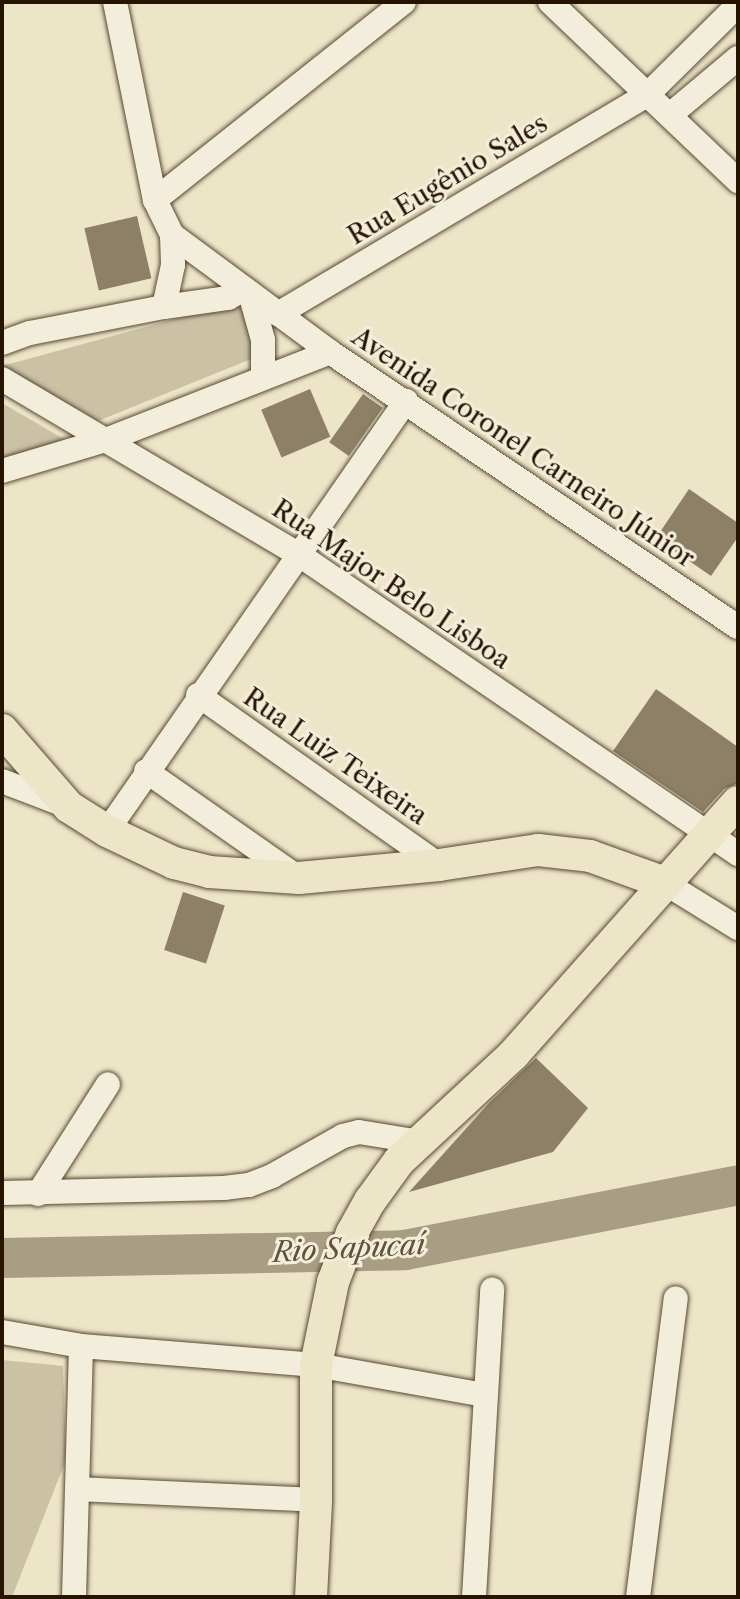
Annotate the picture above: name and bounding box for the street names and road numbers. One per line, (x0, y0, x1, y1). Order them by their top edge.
street label: Rua Eugênio Sales (342, 108, 554, 252)
street label: Avenida Coronel Carneiro Júnior (346, 321, 700, 575)
street label: Rua Major Belo Lisboa (266, 493, 516, 677)
street label: Rua Luiz Teixeira (237, 682, 433, 832)

